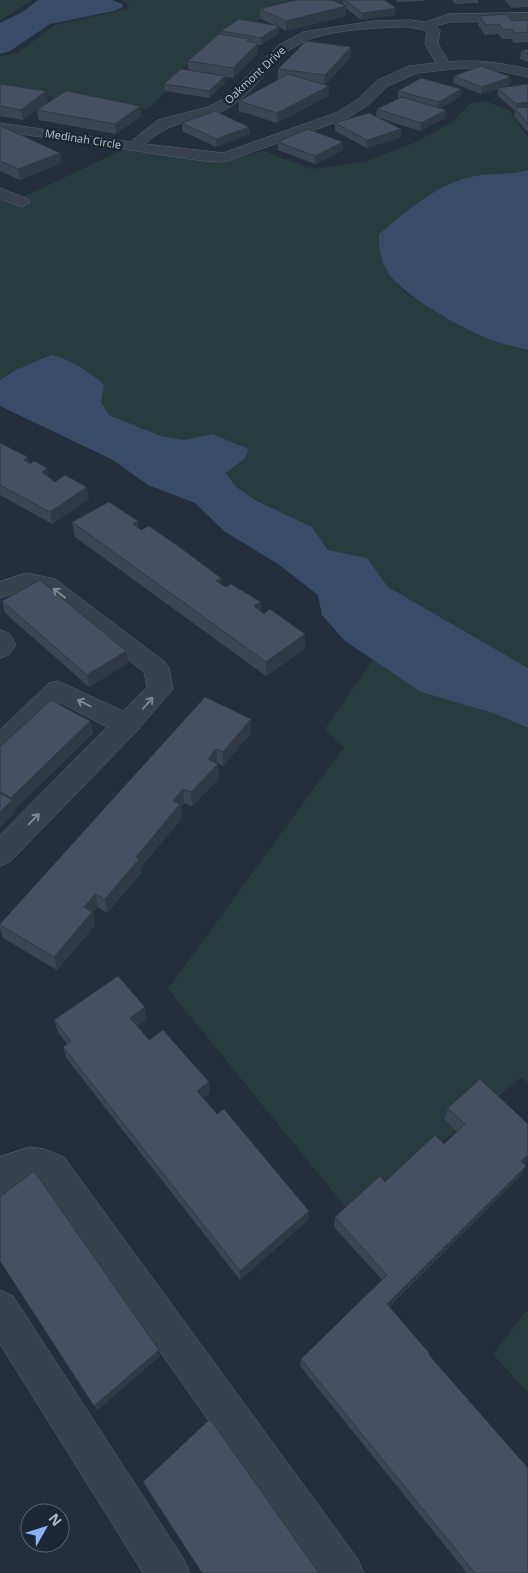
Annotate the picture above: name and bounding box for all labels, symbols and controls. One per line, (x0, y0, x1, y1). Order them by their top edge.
street label: Oakmont Drive (221, 42, 288, 107)
street label: Medinah Circle (44, 125, 122, 152)
one-way arrow (53, 587, 66, 598)
one-way arrow (142, 697, 153, 710)
one-way arrow (77, 698, 92, 707)
one-way arrow (28, 813, 40, 825)
north arrow (20, 1503, 70, 1553)
text: N (45, 1509, 66, 1530)

